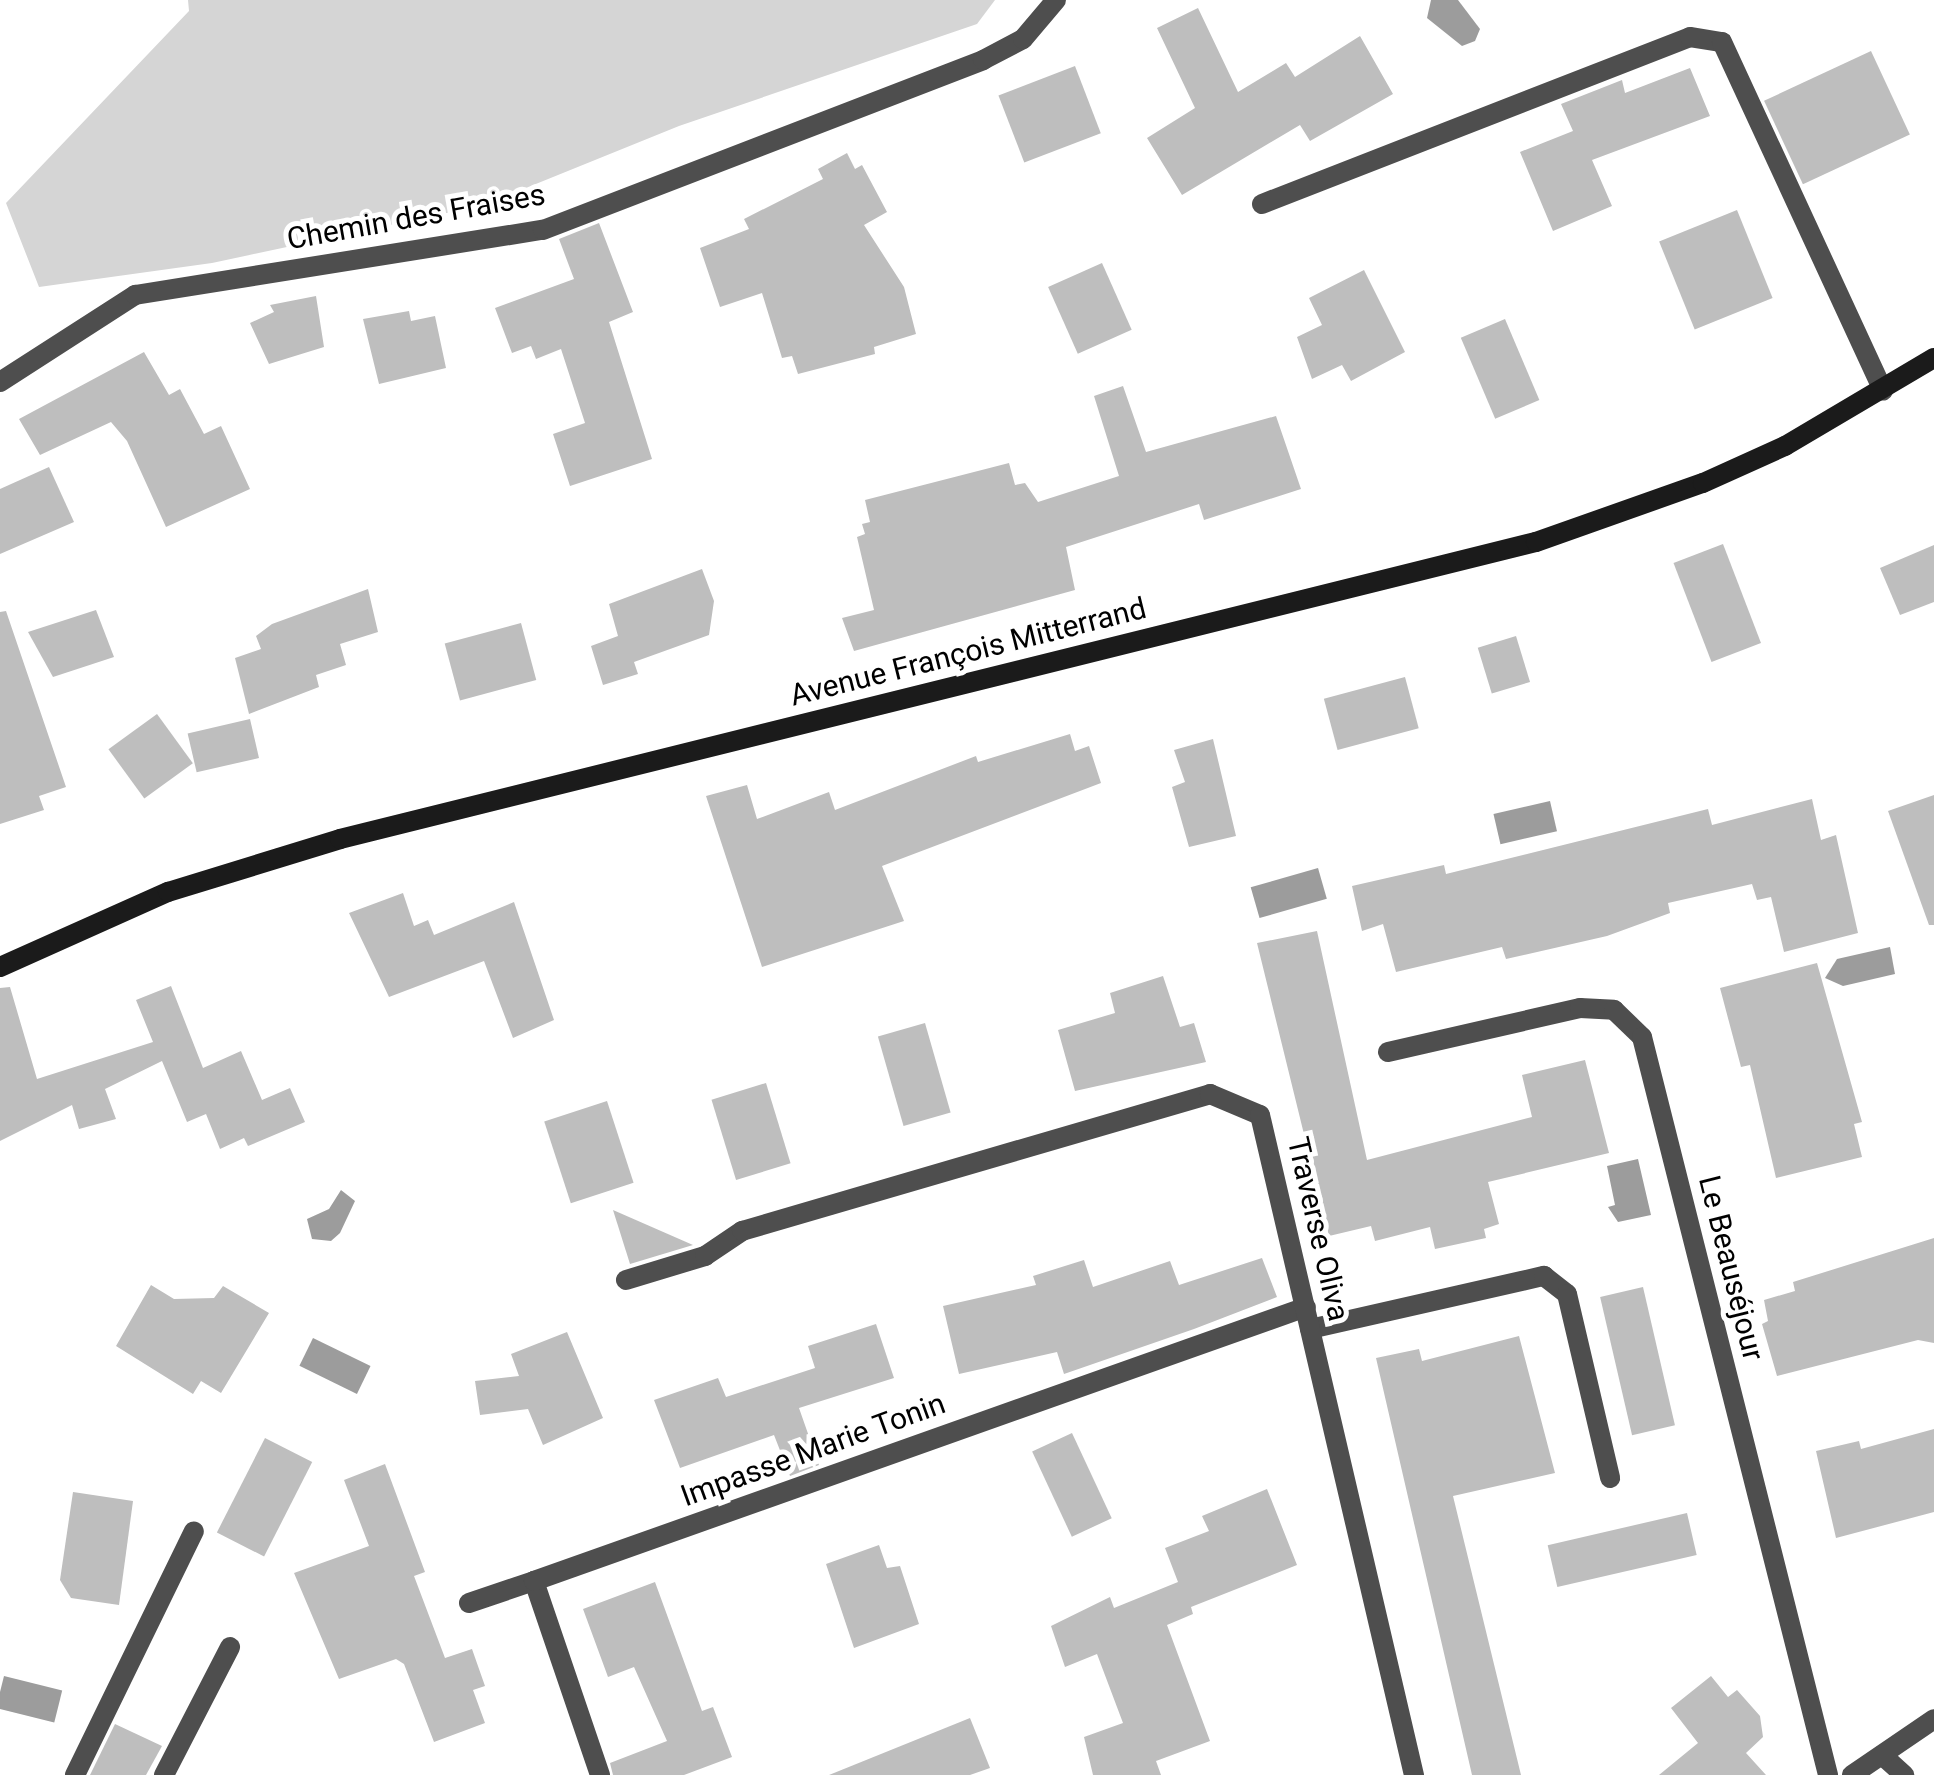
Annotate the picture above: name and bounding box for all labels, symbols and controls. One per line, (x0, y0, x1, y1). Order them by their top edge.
street label: Chemin des Fraises (284, 177, 548, 257)
street label: Avenue François Mitterrand (786, 590, 1150, 714)
street label: Traverse Oliva (1279, 1134, 1357, 1324)
street label: Le Beauséjour (1691, 1172, 1771, 1364)
street label: Impasse Marie Tonin (676, 1385, 950, 1515)

